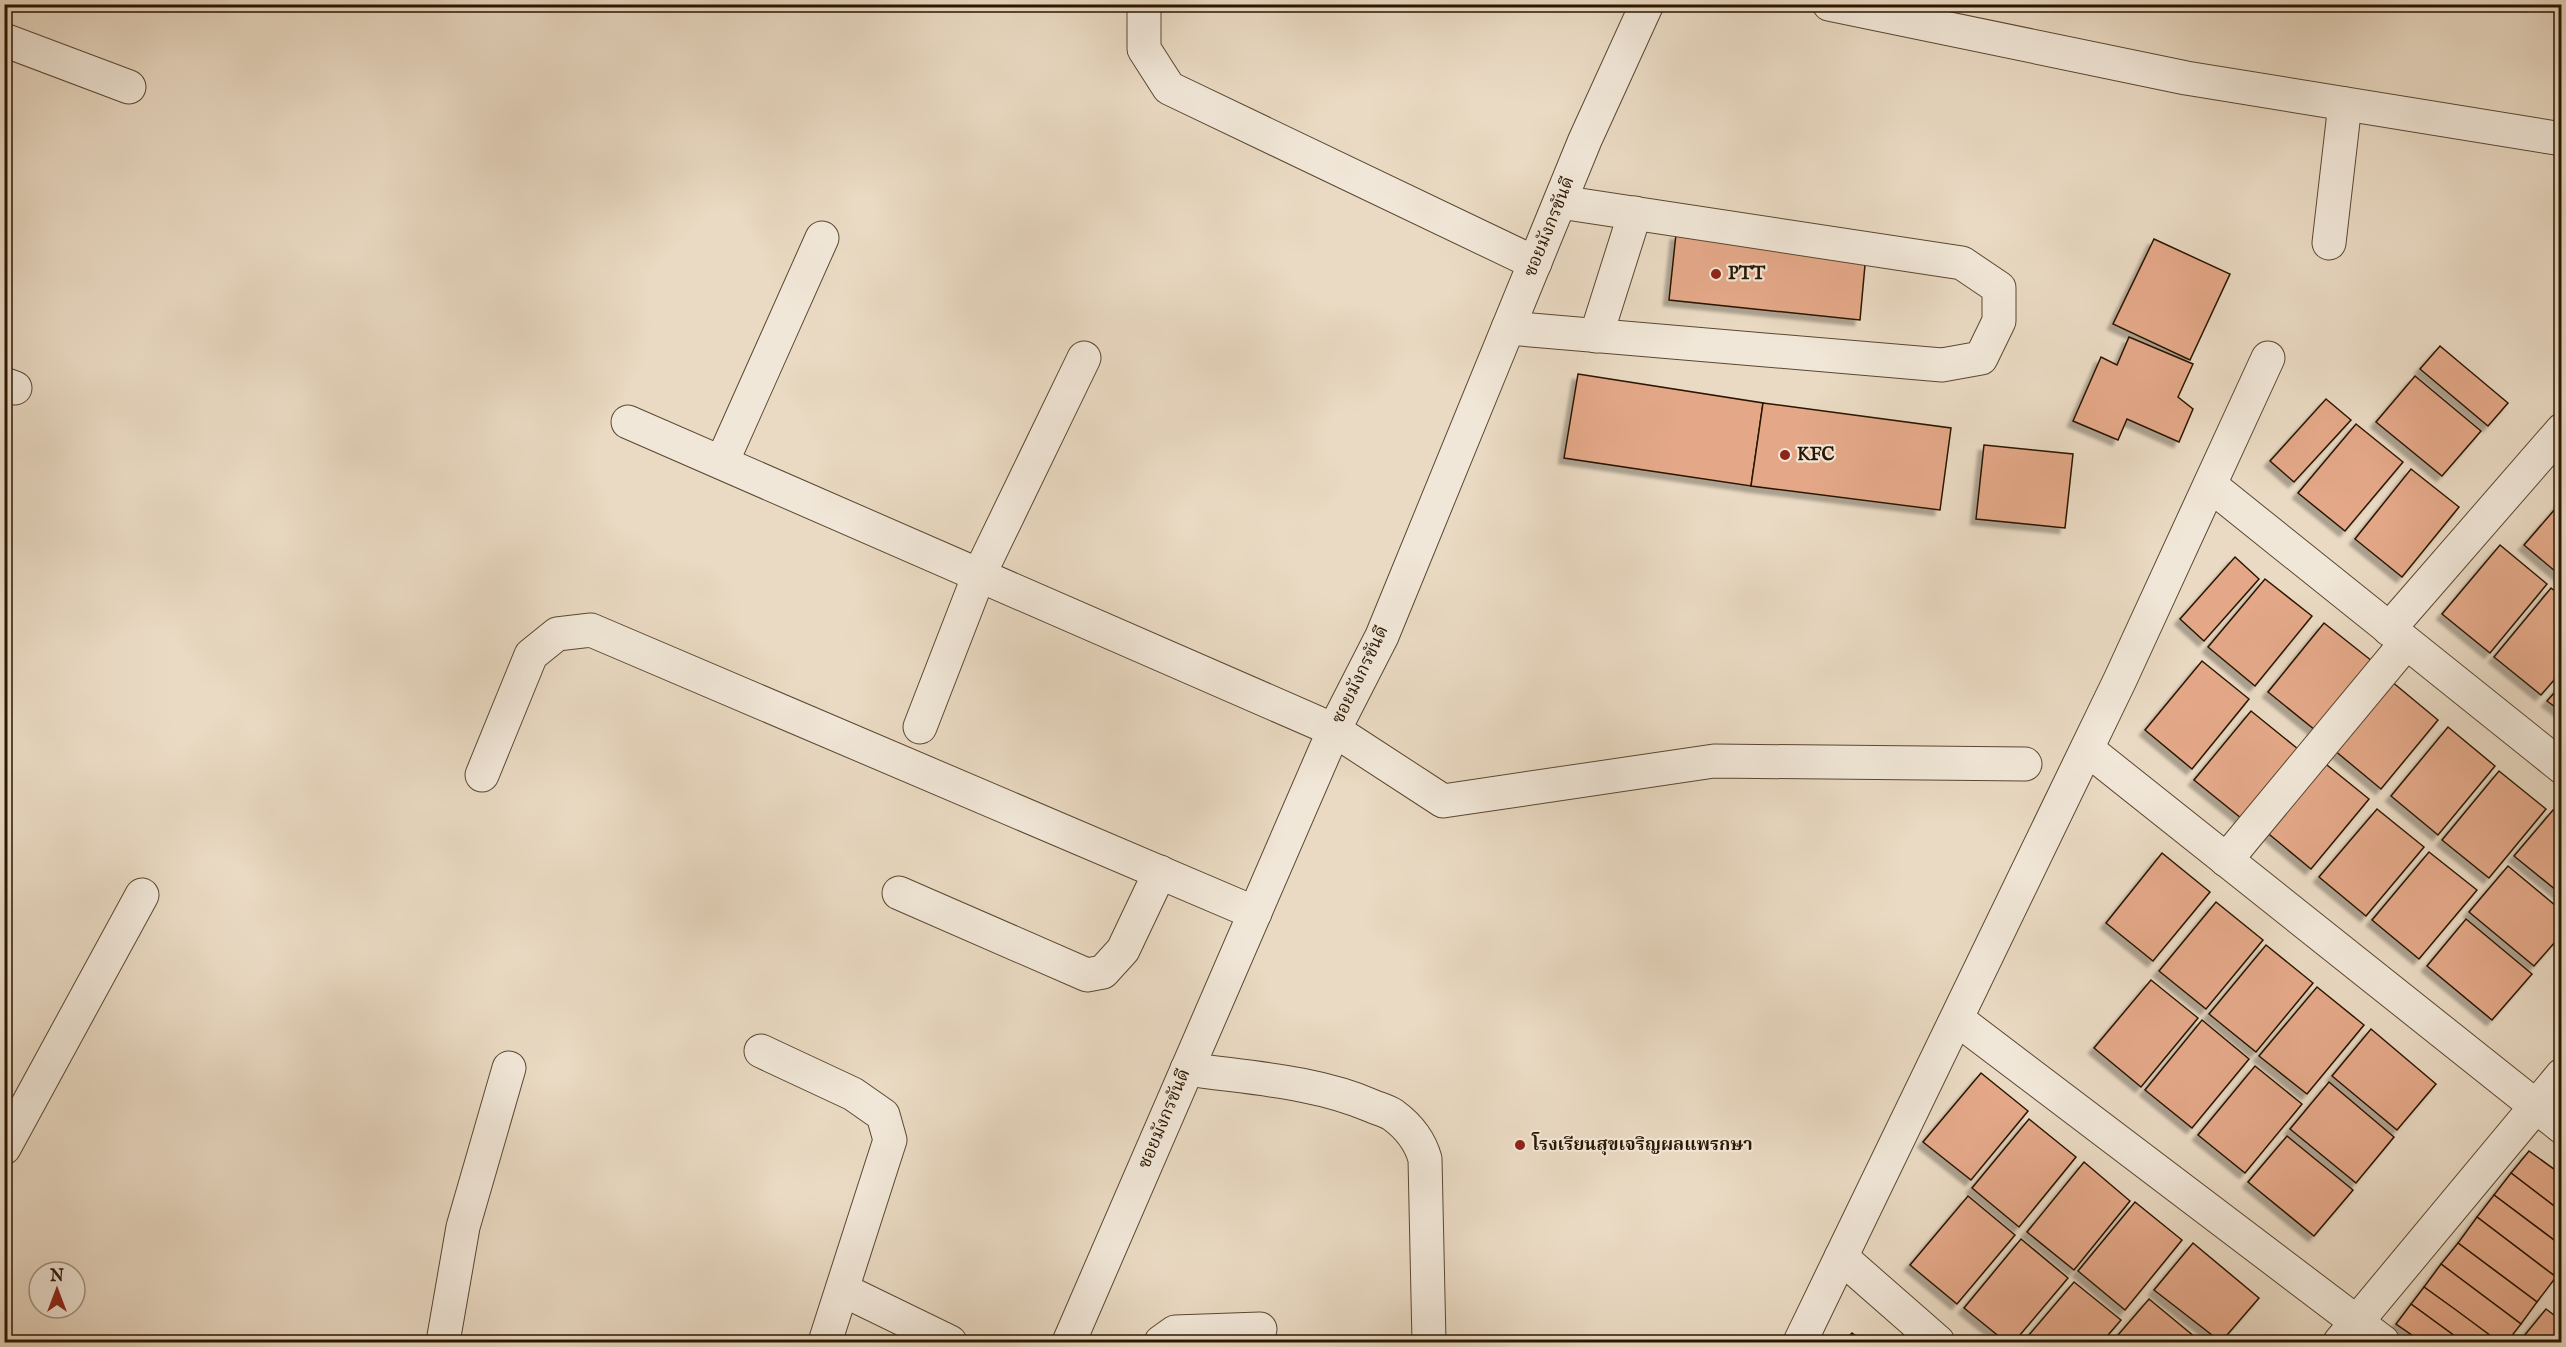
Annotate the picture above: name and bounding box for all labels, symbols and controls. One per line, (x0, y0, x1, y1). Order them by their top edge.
street label: ซอยมังกรขันดี (1519, 173, 1581, 281)
place label: PTT (1728, 263, 1766, 286)
marker: PTT (1709, 267, 1723, 281)
place label: KFC (1797, 444, 1834, 467)
marker: KFC (1778, 448, 1792, 462)
street label: ซอยมังกรขันดี (1327, 622, 1395, 728)
street label: ซอยมังกรขันดี (1134, 1066, 1196, 1172)
place label: โรงเรียนสุขเจริญผลแพรกษา (1531, 1132, 1753, 1157)
marker: โรงเรียนสุขเจริญผลแพรกษา (1513, 1138, 1527, 1152)
north arrow (27, 1260, 87, 1320)
text: N (49, 1267, 64, 1287)

